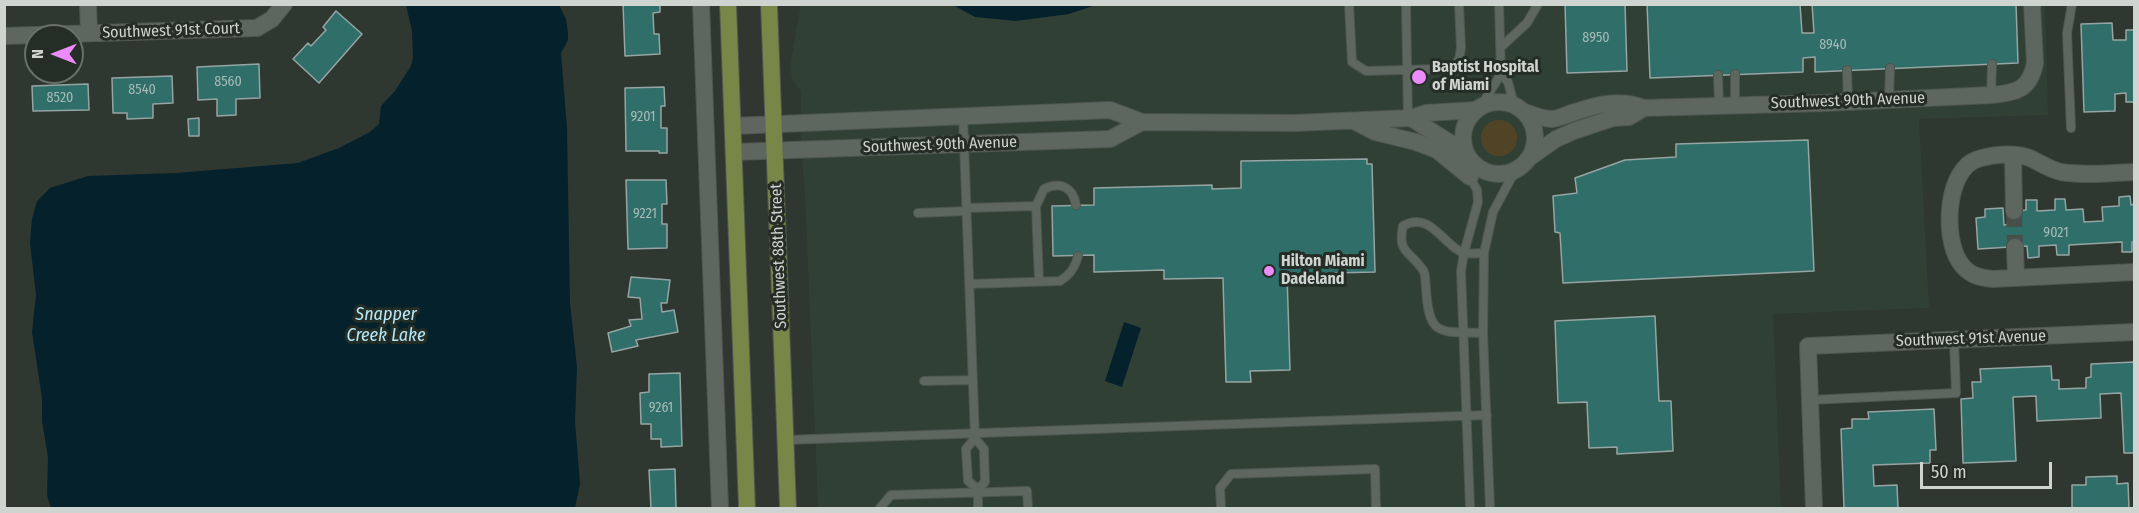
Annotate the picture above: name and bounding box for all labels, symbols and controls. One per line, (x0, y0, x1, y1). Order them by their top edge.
street label: Southwest 91st Court (102, 19, 240, 43)
north arrow (24, 24, 84, 84)
house number: 8950 (1582, 30, 1610, 46)
house number: 8940 (1819, 37, 1847, 53)
text: N (28, 49, 47, 59)
place label: Baptist Hospital of Miami (1432, 58, 1539, 96)
marker: Baptist Hospital of Miami (1410, 68, 1428, 86)
house number: 8560 (214, 74, 242, 90)
house number: 8540 (128, 82, 156, 98)
street label: Southwest 90th Avenue (1771, 89, 1925, 113)
house number: 8520 (47, 90, 73, 106)
house number: 9201 (630, 109, 656, 125)
street label: Southwest 90th Avenue (863, 133, 1017, 157)
street label: Southwest 88th Street (767, 183, 791, 329)
house number: 9221 (633, 206, 657, 222)
house number: 9021 (2043, 225, 2069, 241)
place label: Hilton Miami Dadeland (1281, 252, 1365, 290)
marker: Hilton Miami Dadeland (1262, 264, 1276, 278)
water label: Snapper Creek Lake (347, 304, 425, 346)
street label: Southwest 91st Avenue (1896, 327, 2046, 351)
house number: 9261 (649, 400, 673, 416)
scale bar (1923, 450, 2055, 488)
text: 50 m (1931, 461, 1967, 483)

